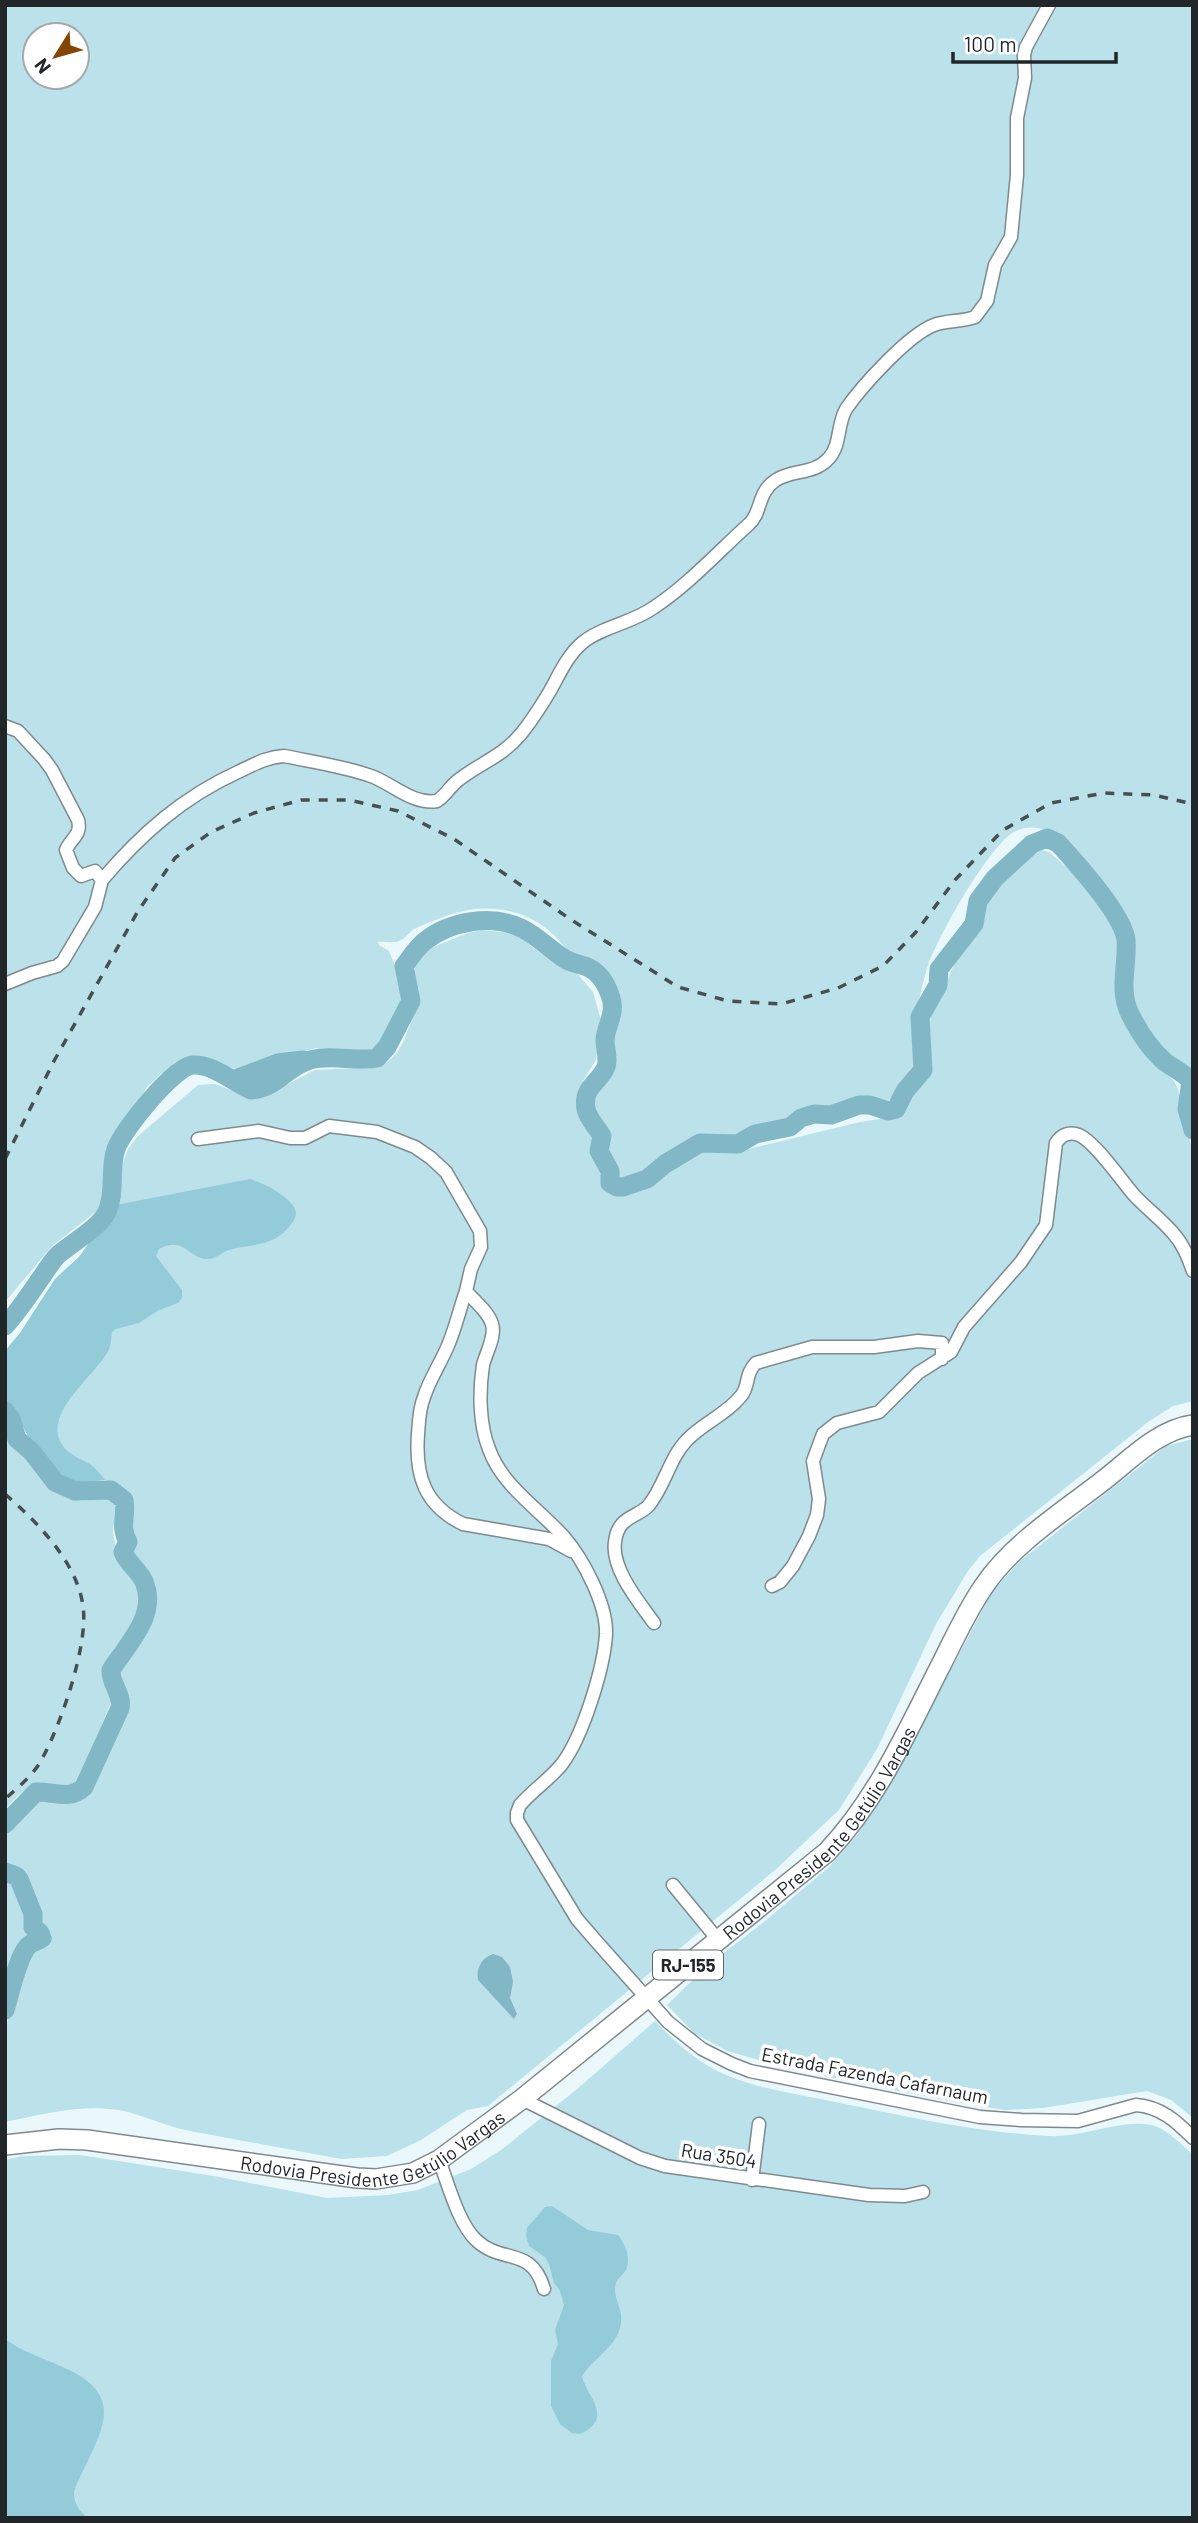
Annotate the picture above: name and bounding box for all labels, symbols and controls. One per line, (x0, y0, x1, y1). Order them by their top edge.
north arrow (21, 21, 91, 91)
scale bar (953, 21, 1116, 65)
text: 100 m (964, 31, 1017, 56)
text: N (29, 55, 55, 79)
street label: Rodovia Presidente Getúlio Vargas (717, 1723, 919, 1944)
road number: RJ-155 (653, 1951, 723, 1980)
street label: Estrada Fazenda Cafarnaum (760, 2042, 990, 2108)
street label: Rodovia Presidente Getúlio Vargas (239, 2105, 509, 2191)
street label: Rua 3504 (680, 2138, 758, 2172)

